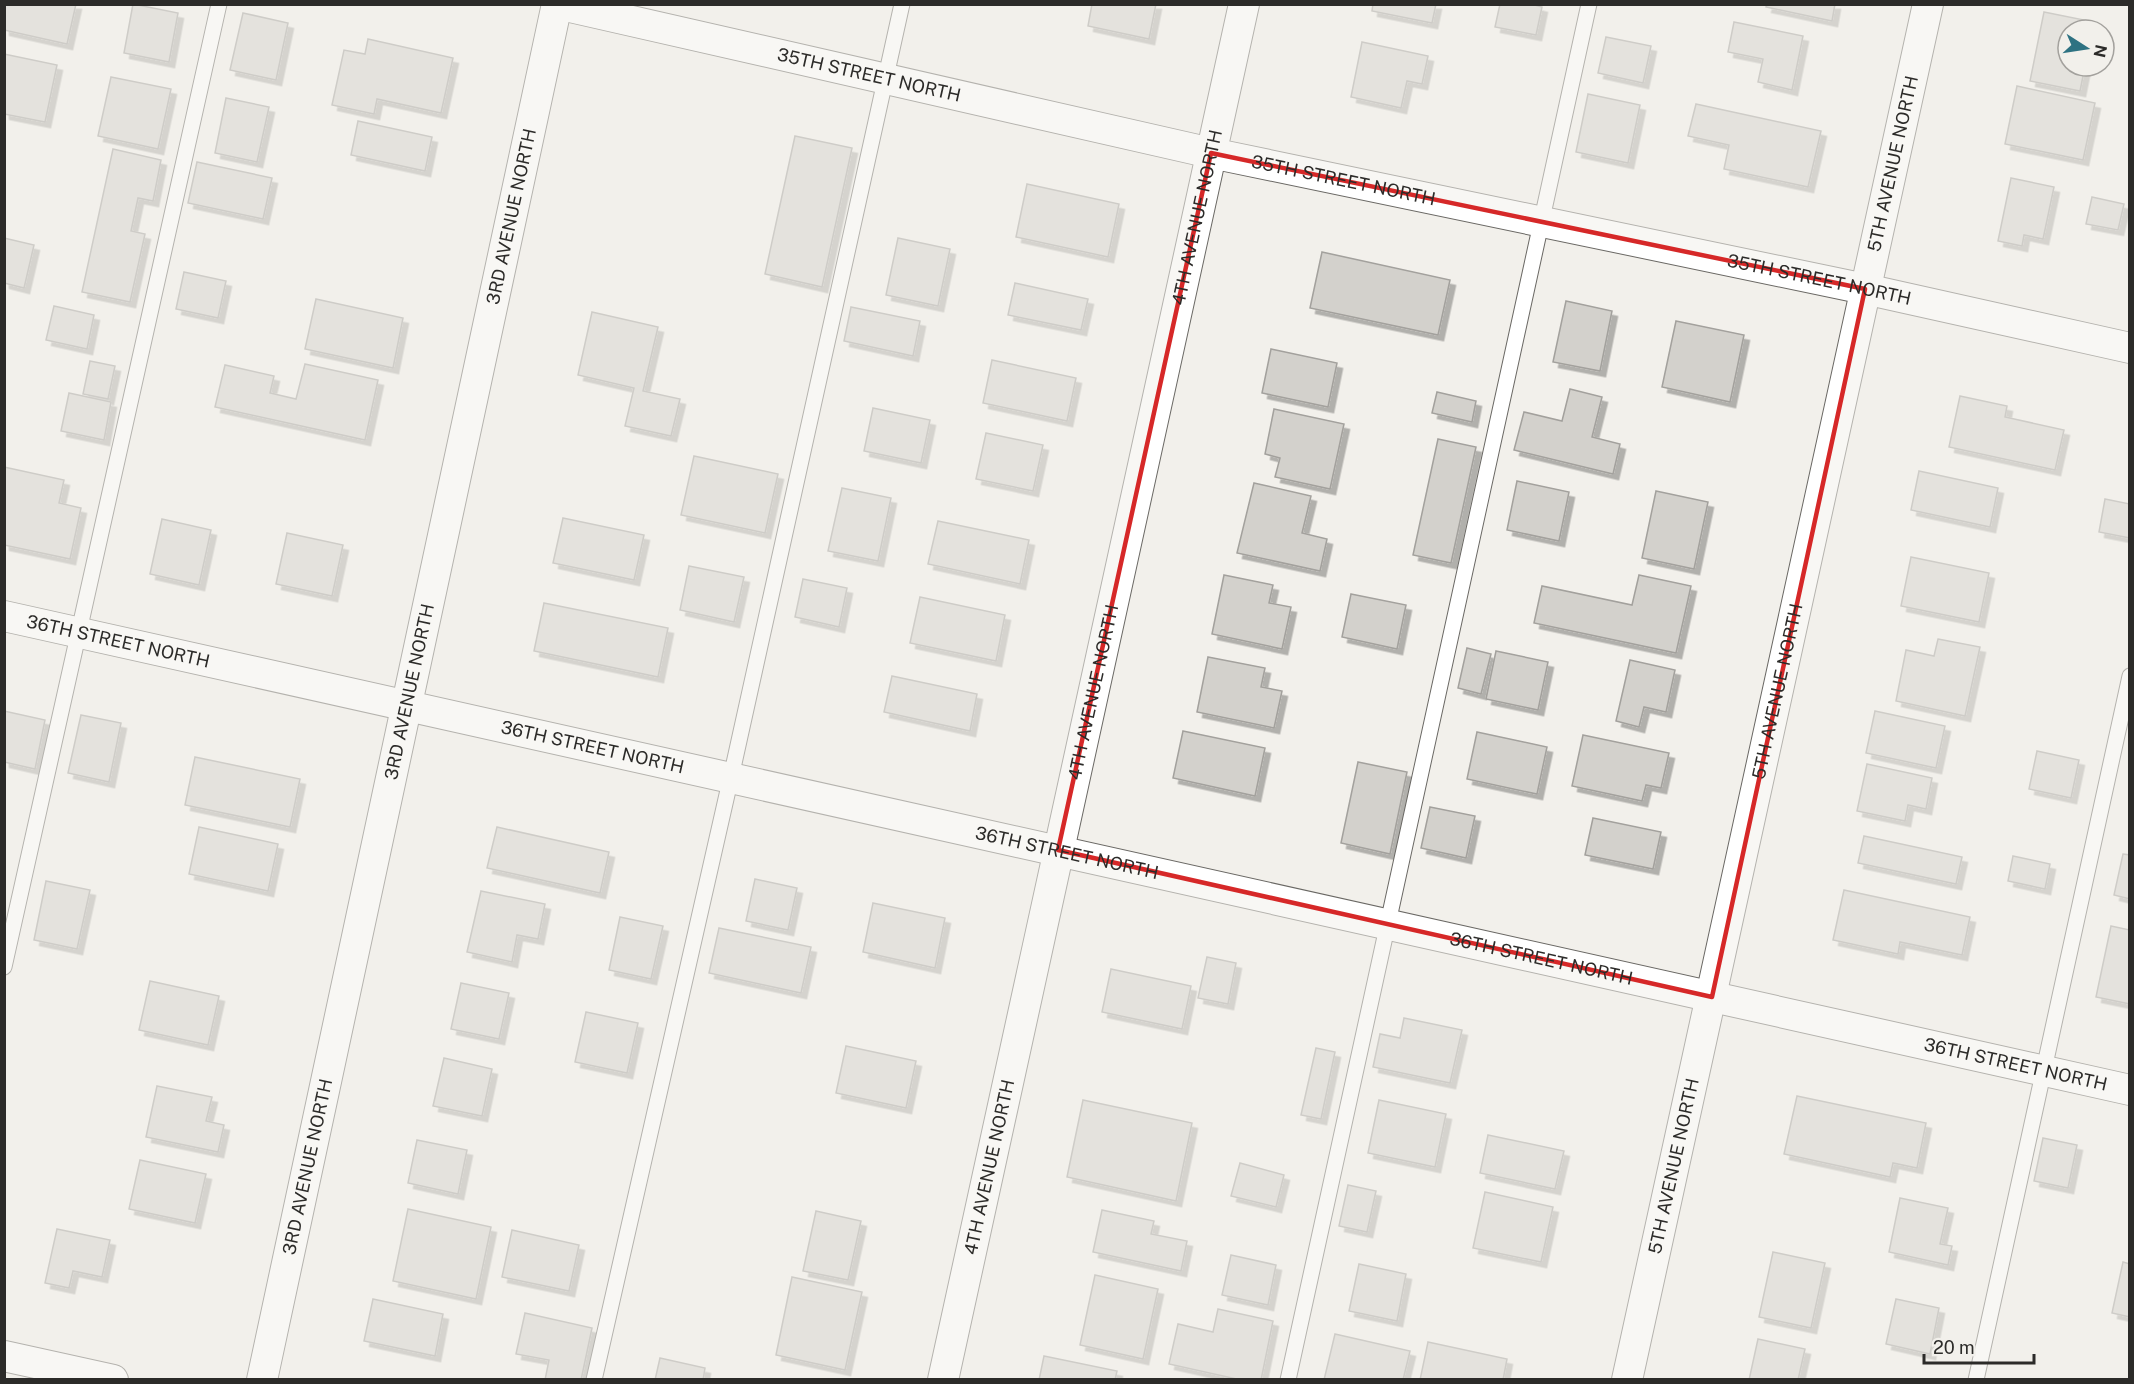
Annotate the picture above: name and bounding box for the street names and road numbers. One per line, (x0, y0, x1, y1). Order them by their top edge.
street label: 35TH STREET NORTH (775, 44, 963, 106)
street label: 5TH AVENUE NORTH (1863, 74, 1922, 254)
street label: 3RD AVENUE NORTH (482, 126, 540, 306)
street label: 4TH AVENUE NORTH (1167, 128, 1226, 307)
street label: 35TH STREET NORTH (1250, 151, 1437, 209)
street label: 35TH STREET NORTH (1725, 250, 1913, 309)
street label: 5TH AVENUE NORTH (1748, 601, 1807, 781)
street label: 3RD AVENUE NORTH (380, 602, 438, 781)
street label: 4TH AVENUE NORTH (1064, 602, 1122, 782)
street label: 36TH STREET NORTH (25, 610, 212, 672)
street label: 36TH STREET NORTH (499, 716, 686, 777)
street label: 36TH STREET NORTH (973, 822, 1161, 883)
street label: 36TH STREET NORTH (1448, 928, 1635, 989)
street label: 36TH STREET NORTH (1922, 1033, 2109, 1095)
street label: 5TH AVENUE NORTH (1644, 1076, 1703, 1256)
street label: 3RD AVENUE NORTH (278, 1077, 336, 1257)
street label: 4TH AVENUE NORTH (960, 1077, 1018, 1257)

